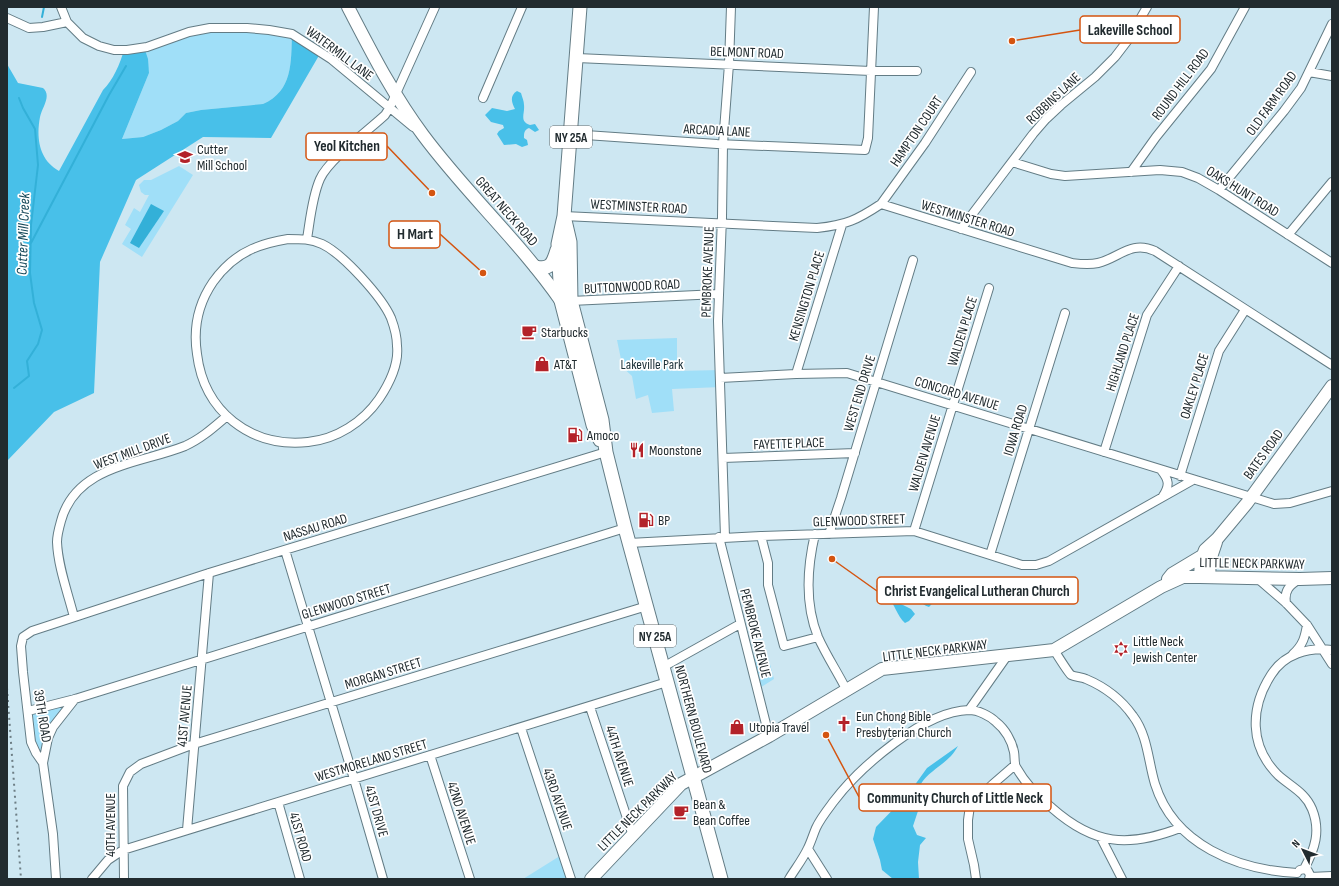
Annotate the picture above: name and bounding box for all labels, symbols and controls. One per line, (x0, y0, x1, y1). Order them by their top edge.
callout: Lakeville School (1080, 16, 1180, 43)
text: Lakeville School (1088, 21, 1172, 40)
street label: WATERMILL LANE (303, 23, 377, 84)
street label: BELMONT ROAD (710, 43, 784, 62)
street label: ROUND HILL ROAD (1148, 45, 1213, 123)
street label: OLD FARM ROAD (1242, 68, 1301, 139)
street label: ROBBINS LANE (1023, 69, 1084, 128)
street label: HAMPTON COURT (887, 92, 946, 170)
street label: ARCADIA LANE (682, 120, 751, 141)
road number: NY 25A (550, 126, 592, 148)
callout: Yeol Kitchen (306, 133, 387, 160)
text: Yeol Kitchen (314, 137, 380, 156)
place label: Cutter Mill School (197, 141, 247, 174)
school or university icon: Cutter Mill School (176, 148, 194, 166)
street label: OAKS HUNT ROAD (1203, 162, 1282, 221)
street label: GREAT NECK ROAD (472, 173, 542, 250)
water label: Cutter Mill Creek (13, 192, 34, 275)
street label: WESTMINSTER ROAD (590, 195, 688, 218)
street label: WESTMINSTER ROAD (919, 196, 1017, 241)
callout: H Mart (389, 221, 440, 248)
text: H Mart (397, 225, 433, 244)
street label: PEMBROKE AVENUE (697, 226, 718, 318)
street label: KENSINGTON PLACE (785, 249, 828, 343)
street label: BUTTONWOOD ROAD (583, 275, 681, 298)
street label: WALDEN PLACE (944, 294, 981, 368)
street label: HIGHLAND PLACE (1102, 311, 1143, 393)
cafe icon: Starbucks (520, 323, 538, 341)
place label: Starbucks (541, 324, 588, 341)
street label: OAKLEY PLACE (1176, 351, 1213, 421)
street label: WEST END DRIVE (840, 353, 879, 433)
shop icon: AT&T (533, 355, 551, 373)
place label: AT&T (553, 356, 577, 373)
park label: Lakeville Park (621, 356, 684, 373)
street label: CONCORD AVENUE (913, 373, 1001, 414)
street label: IOWA ROAD (1000, 402, 1031, 458)
street label: WALDEN AVENUE (905, 412, 944, 494)
fuel station icon: Amoco (566, 426, 584, 444)
street label: BATES ROAD (1240, 426, 1287, 482)
place label: Amoco (586, 427, 620, 444)
street label: WEST MILL DRIVE (91, 430, 173, 473)
street label: FAYETTE PLACE (753, 434, 825, 453)
restaurant icon: Moonstone (628, 441, 646, 459)
place label: Moonstone (649, 442, 702, 459)
street label: NASSAU ROAD (281, 510, 349, 545)
street label: GLENWOOD STREET (813, 510, 906, 531)
fuel station icon: BP (637, 511, 655, 529)
place label: BP (658, 512, 670, 529)
street label: LITTLE NECK PARKWAY (1199, 554, 1305, 573)
callout: Christ Evangelical Lutheran Church (877, 577, 1078, 604)
street label: GLENWOOD STREET (300, 580, 393, 623)
text: Christ Evangelical Lutheran Church (884, 582, 1070, 601)
street label: PEMBROKE AVENUE (736, 587, 775, 680)
road number: NY 25A (634, 625, 676, 647)
place label: Little Neck Jewish Center (1132, 633, 1197, 666)
street label: LITTLE NECK PARKWAY (882, 636, 989, 665)
synagogue icon: Little Neck Jewish Center (1112, 640, 1130, 658)
street label: MORGAN STREET (343, 654, 424, 693)
street label: NORTHERN BOULEVARD (671, 663, 716, 775)
street label: 41ST AVENUE (173, 684, 196, 748)
street label: 39TH ROAD (30, 688, 55, 744)
place label: Eun Chong Bible Presbyterian Church (856, 708, 952, 741)
church icon: Eun Chong Bible Presbyterian Church (835, 715, 853, 733)
shop icon: Utopia Travel (728, 718, 746, 736)
place label: Utopia Travel (749, 719, 809, 736)
street label: 44TH AVENUE (602, 723, 638, 789)
street label: WESTMORELAND STREET (313, 735, 430, 786)
street label: 43RD AVENUE (539, 766, 576, 833)
street label: LITTLE NECK PARKWAY (594, 768, 681, 855)
street label: 42ND AVENUE (443, 779, 480, 847)
street label: 41ST DRIVE (361, 783, 392, 839)
callout: Community Church of Little Neck (859, 784, 1051, 811)
text: Community Church of Little Neck (867, 789, 1044, 808)
street label: 40TH AVENUE (102, 793, 119, 857)
place label: Bean & Bean Coffee (693, 796, 750, 829)
cafe icon: Bean & Bean Coffee (672, 803, 690, 821)
street label: 41ST ROAD (285, 810, 316, 864)
north arrow (1283, 830, 1323, 870)
text: N (1289, 837, 1303, 850)

